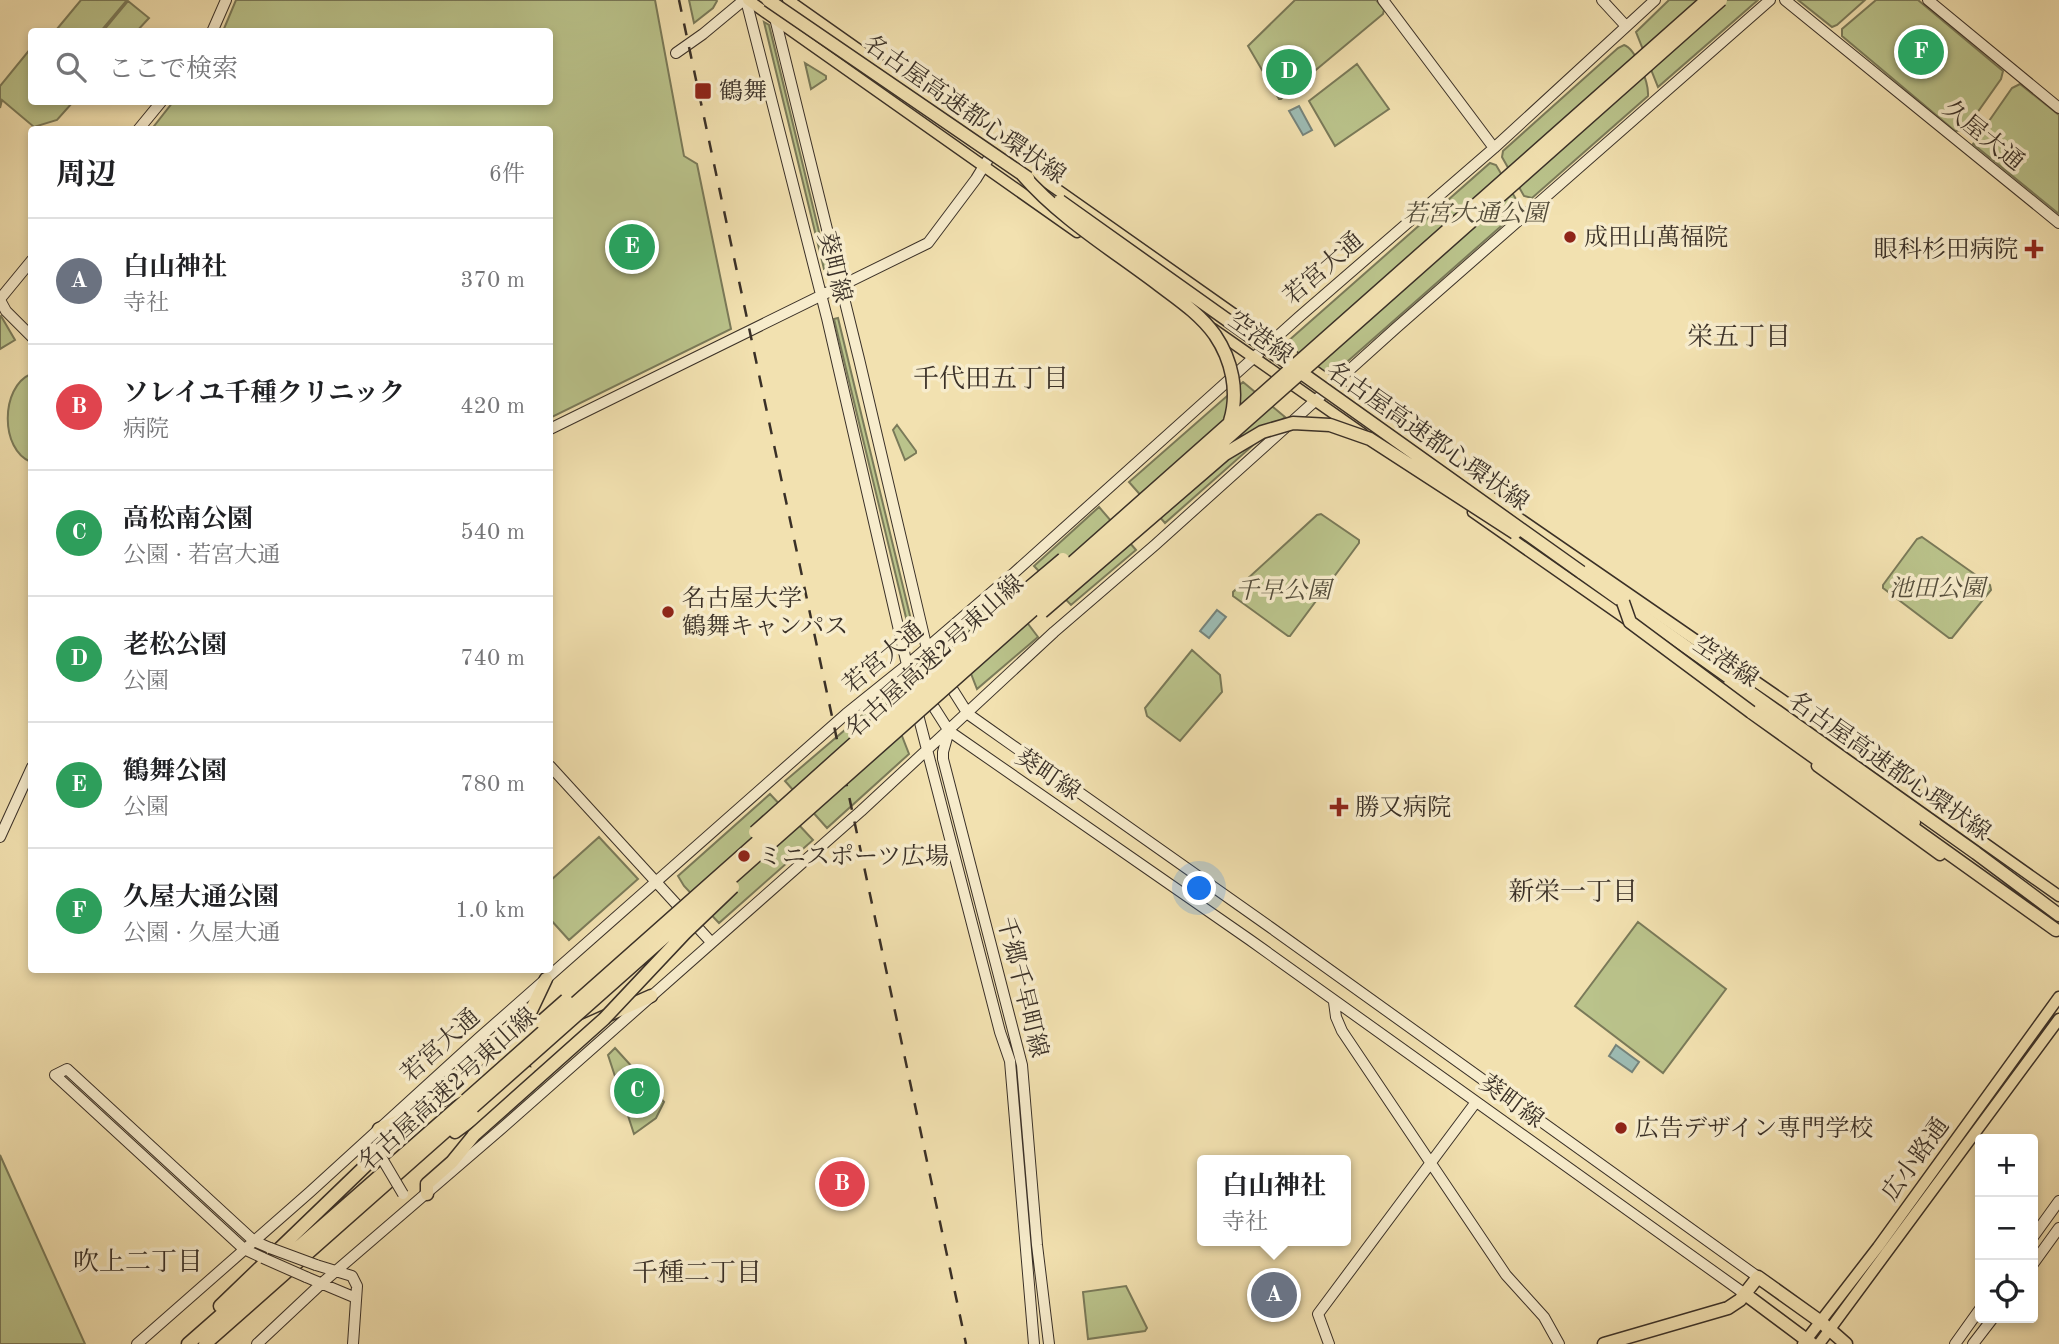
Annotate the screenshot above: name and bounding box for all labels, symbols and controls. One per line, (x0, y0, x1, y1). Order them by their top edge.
pin: F (1898, 26, 1944, 78)
search box (28, 28, 553, 105)
street label: 名古屋高速都心環状線 (859, 30, 1071, 189)
pin: D (1266, 46, 1312, 98)
icon: search (52, 48, 90, 86)
text: ここで検索 (108, 57, 238, 83)
place label: 鶴舞 (719, 78, 767, 105)
marker: 鶴舞 (693, 81, 713, 101)
street label: 久屋大通 (1938, 95, 2029, 176)
text: 周辺 (56, 161, 116, 191)
text: 6件 (489, 163, 525, 186)
park label: 若宮大通公園 (1403, 200, 1551, 227)
pin: E (609, 221, 655, 273)
place label: 成田山萬福院 (1584, 224, 1728, 251)
street label: 若宮大通 (1278, 227, 1368, 310)
street label: 葵町線 (813, 229, 856, 305)
marker: 成田山萬福院 (1562, 229, 1578, 245)
place label: 眼科杉田病院 (1874, 236, 2018, 263)
marker: 眼科杉田病院 (2024, 239, 2044, 259)
text: 白山神社 (123, 255, 227, 281)
text: A (70, 269, 88, 292)
text: 370 m (460, 269, 525, 292)
text: 寺社 (123, 292, 169, 315)
street label: 空港線 (1223, 306, 1298, 369)
district label: 栄五丁目 (1687, 323, 1791, 351)
street label: 名古屋高速都心環状線 (1322, 357, 1534, 516)
district label: 千代田五丁目 (913, 365, 1069, 393)
text: ソレイユ千種クリニック (123, 381, 405, 407)
text: B (71, 395, 87, 418)
text: 420 m (460, 395, 525, 418)
text: 病院 (123, 418, 169, 441)
text: 高松南公園 (123, 507, 253, 533)
text: C (71, 521, 87, 544)
text: 540 m (460, 521, 525, 544)
text: 公園 · 若宮大通 (123, 544, 280, 567)
street label: 名古屋高速2号東山線 (840, 569, 1029, 743)
park label: 池田公園 (1889, 576, 1989, 602)
park label: 千早公園 (1235, 578, 1335, 604)
place label: 名古屋大学 鶴舞キャンパス (682, 585, 848, 640)
marker: 名古屋大学 鶴舞キャンパス (660, 604, 676, 620)
street label: 若宮大通 (838, 616, 929, 699)
street label: 空港線 (1688, 630, 1763, 693)
text: 老松公園 (123, 633, 227, 659)
text: D (70, 647, 88, 670)
text: 740 m (460, 647, 525, 670)
text: 公園 (123, 670, 169, 693)
street label: 名古屋高速都心環状線 (1784, 687, 1996, 846)
street label: 葵町線 (1010, 743, 1085, 806)
text: 鶴舞公園 (123, 759, 227, 785)
text: E (71, 773, 87, 796)
text: 780 m (460, 773, 525, 796)
place label: 勝又病院 (1355, 794, 1451, 821)
text: 公園 (123, 796, 169, 819)
marker: 勝又病院 (1329, 797, 1349, 817)
place label: ミニスポーツ広場 (758, 843, 949, 870)
marker: ミニスポーツ広場 (736, 848, 752, 864)
your location (1182, 871, 1216, 905)
district label: 新栄一丁目 (1508, 878, 1638, 906)
text: 久屋大通公園 (123, 885, 279, 911)
text: F (71, 899, 87, 922)
text: 1.0 km (455, 899, 525, 922)
street label: 千郷千早町線 (992, 914, 1053, 1060)
text: 公園 · 久屋大通 (123, 922, 280, 945)
street label: 名古屋高速2号東山線 (353, 1002, 542, 1176)
street label: 若宮大通 (396, 1003, 485, 1088)
pin: C (614, 1065, 660, 1117)
street label: 葵町線 (1475, 1069, 1549, 1133)
street label: 広小路通 (1876, 1113, 1955, 1206)
place label: 広告デザイン専門学校 (1635, 1115, 1873, 1142)
marker: 広告デザイン専門学校 (1613, 1120, 1629, 1136)
map controls (1975, 1134, 2038, 1323)
button: + (1975, 1134, 2038, 1197)
popup (1197, 1155, 1351, 1246)
pin: B (819, 1158, 865, 1210)
text: 白山神社 (1222, 1174, 1326, 1200)
button: − (1975, 1197, 2038, 1260)
text: 寺社 (1222, 1211, 1268, 1234)
district label: 吹上二丁目 (73, 1248, 203, 1276)
district label: 千種二丁目 (632, 1259, 762, 1287)
button: locate (1975, 1260, 2038, 1323)
pin: A (1251, 1269, 1297, 1321)

